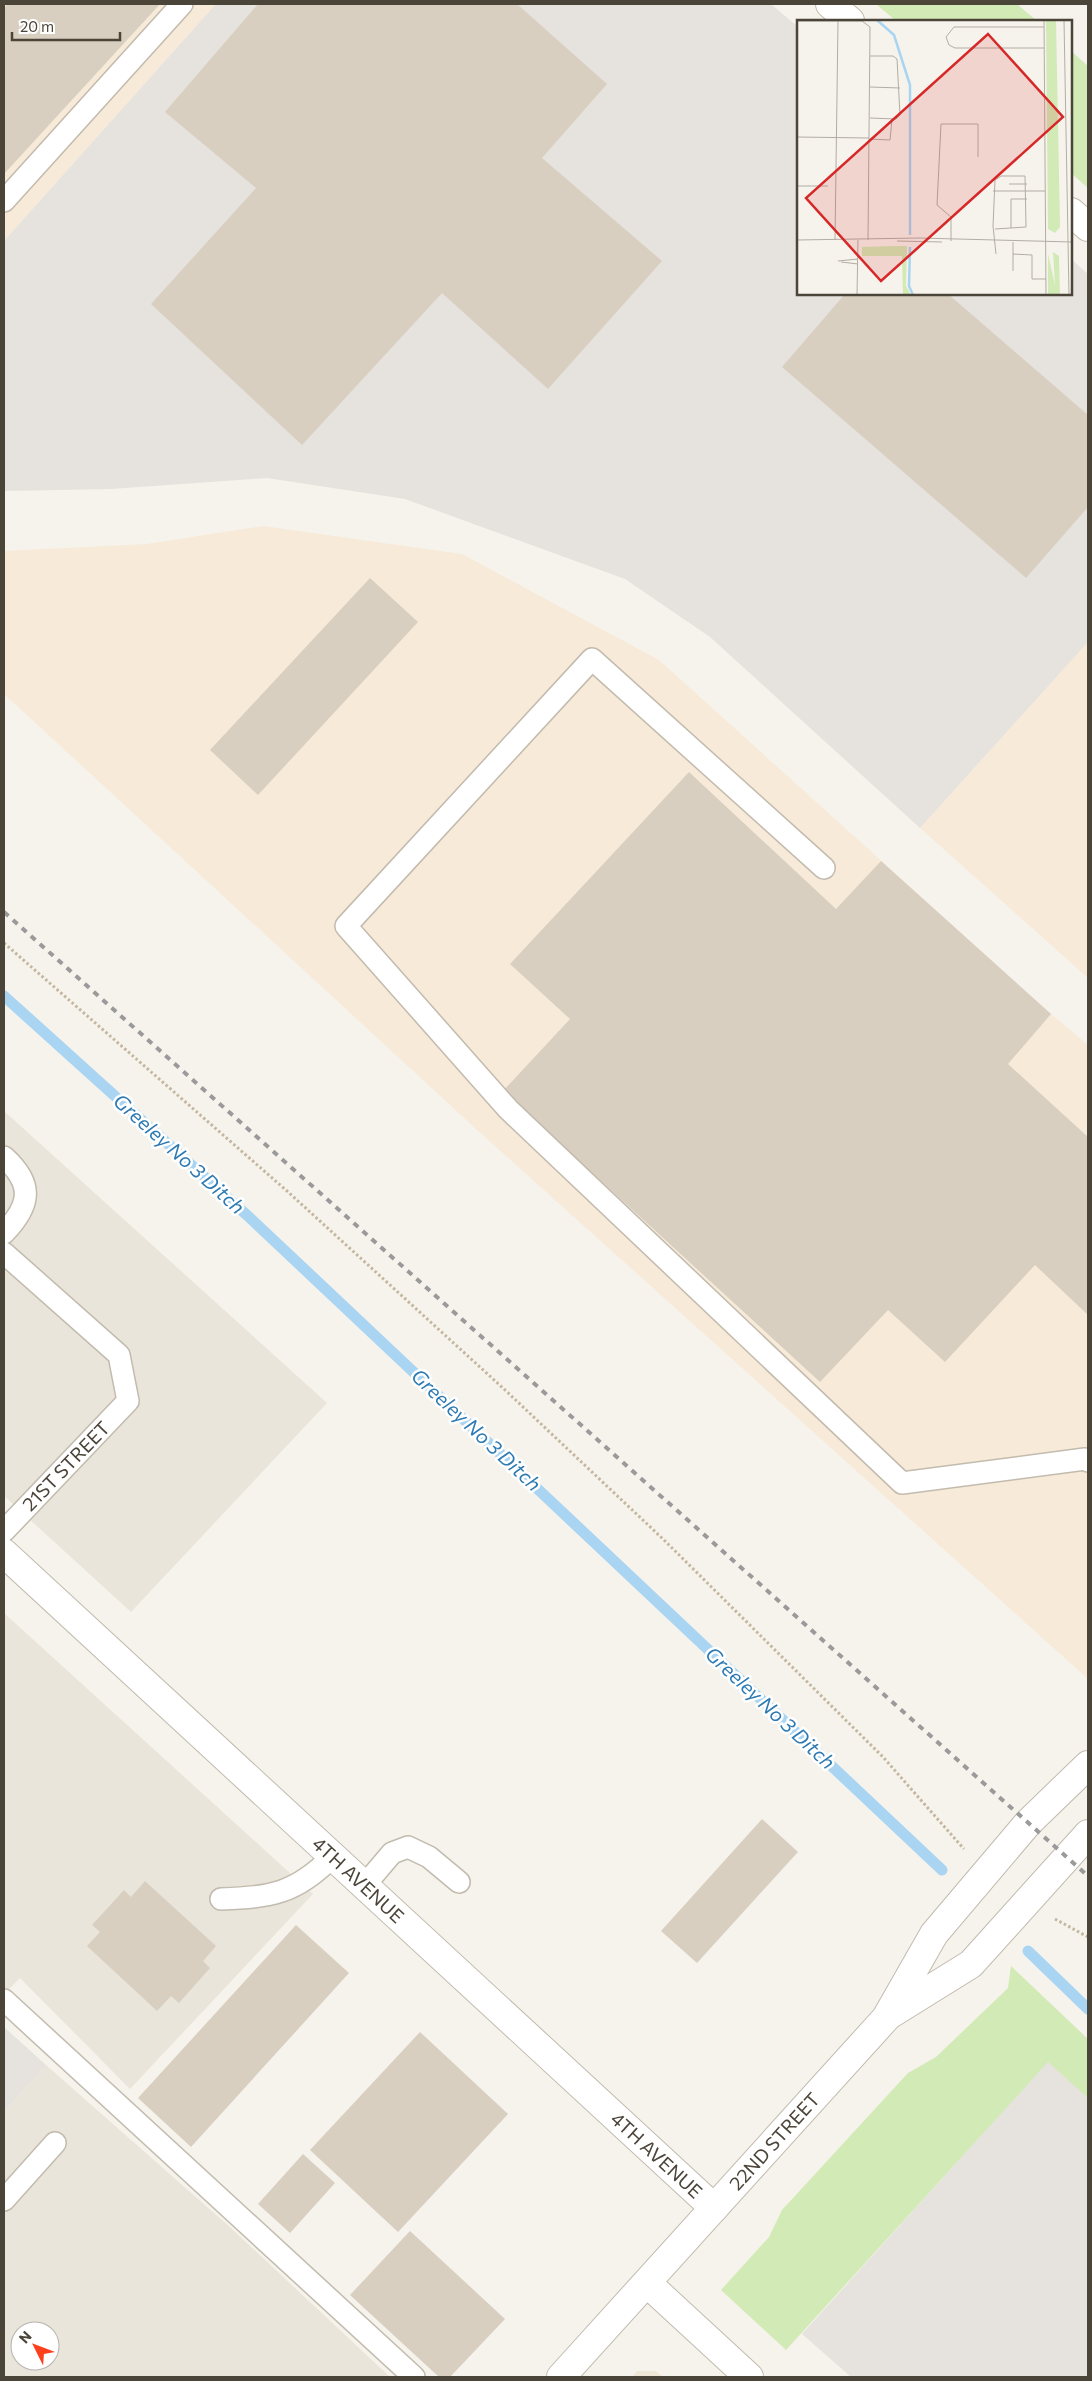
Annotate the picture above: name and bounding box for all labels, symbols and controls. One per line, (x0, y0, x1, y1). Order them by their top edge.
scale bar (12, 10, 120, 42)
text: 20 m (20, 17, 54, 35)
inset map (797, 20, 1072, 295)
water label: Greeley No 3 Ditch (109, 1088, 250, 1219)
water label: Greeley No 3 Ditch (407, 1363, 546, 1495)
street label: 21ST STREET (17, 1416, 114, 1515)
water label: Greeley No 3 Ditch (701, 1641, 840, 1773)
street label: 4TH AVENUE (308, 1832, 409, 1927)
street label: 22ND STREET (724, 2087, 824, 2194)
street label: 4TH AVENUE (607, 2107, 708, 2203)
north arrow (10, 2321, 60, 2371)
text: N (15, 2327, 35, 2347)

